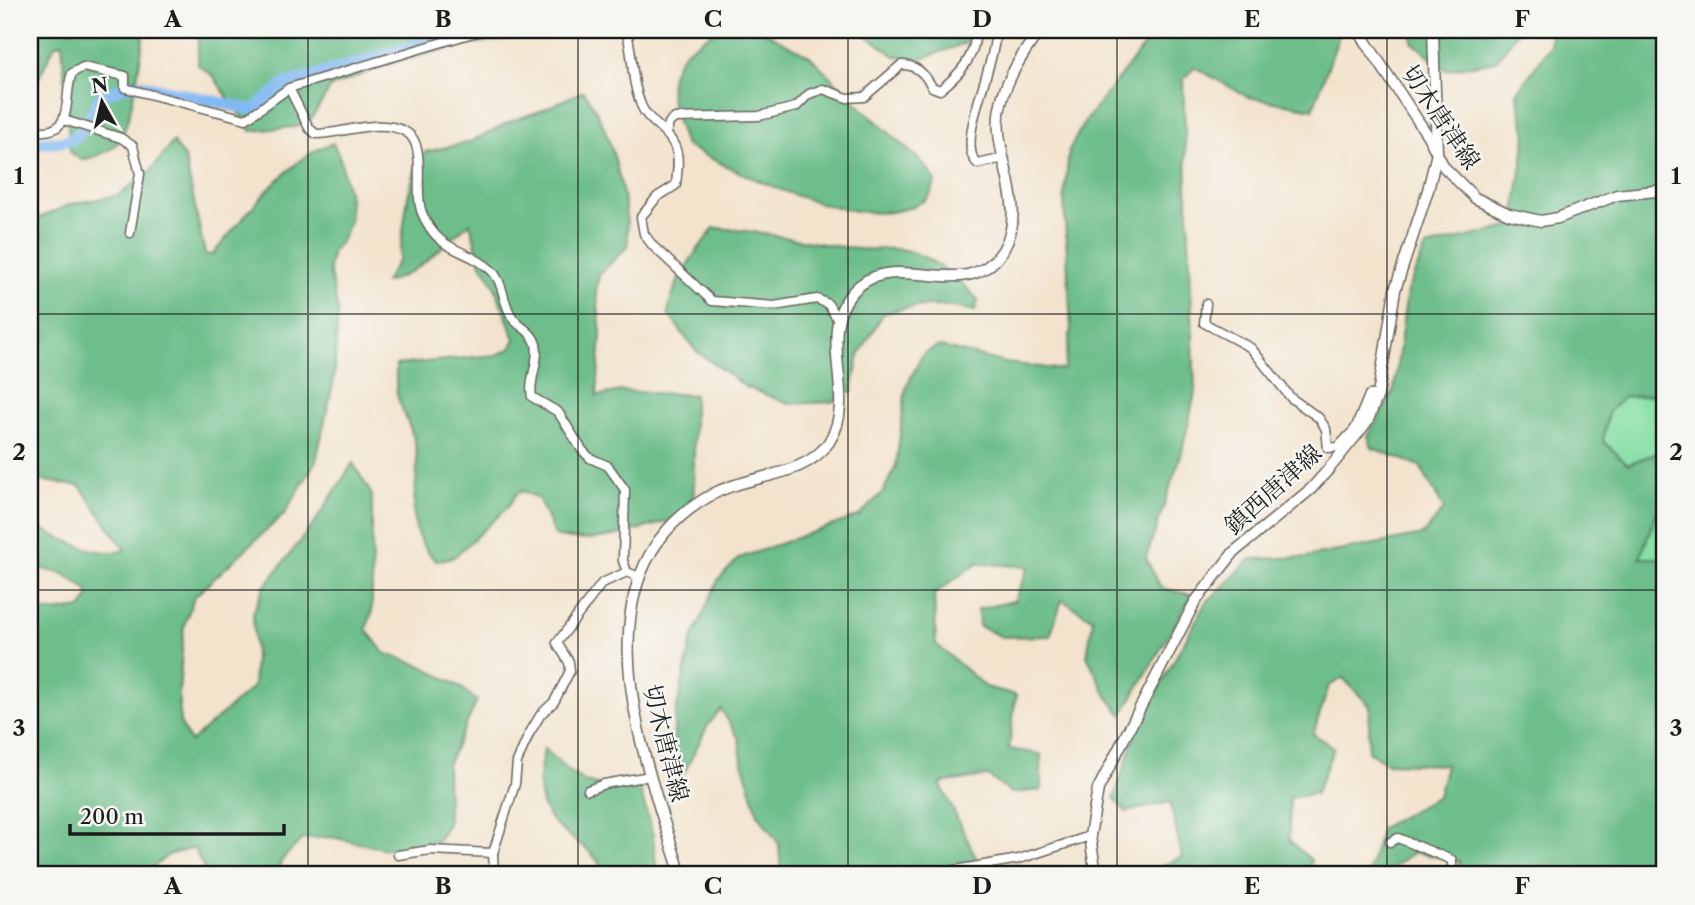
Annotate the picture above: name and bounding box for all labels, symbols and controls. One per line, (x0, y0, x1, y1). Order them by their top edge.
text: A (163, 5, 183, 33)
text: B (434, 5, 452, 33)
text: C (704, 5, 722, 33)
text: D (972, 5, 992, 33)
text: E (1244, 5, 1260, 33)
text: F (1514, 5, 1530, 33)
street label: 切木唐津線 (1395, 59, 1487, 175)
north arrow (66, 66, 136, 136)
text: N (90, 73, 109, 98)
text: 1 (14, 162, 25, 190)
text: 1 (1671, 162, 1682, 190)
text: 2 (12, 438, 26, 466)
street label: 鎮西唐津線 (1219, 438, 1327, 540)
text: 2 (1669, 438, 1683, 466)
street label: 切木唐津線 (637, 681, 695, 805)
text: 3 (13, 714, 26, 742)
text: 3 (1670, 714, 1683, 742)
scale bar (70, 793, 284, 837)
text: 200 m (80, 804, 144, 829)
text: A (163, 872, 183, 900)
text: B (434, 872, 452, 900)
text: C (704, 872, 722, 900)
text: D (972, 872, 992, 900)
text: E (1244, 872, 1260, 900)
text: F (1514, 872, 1530, 900)

